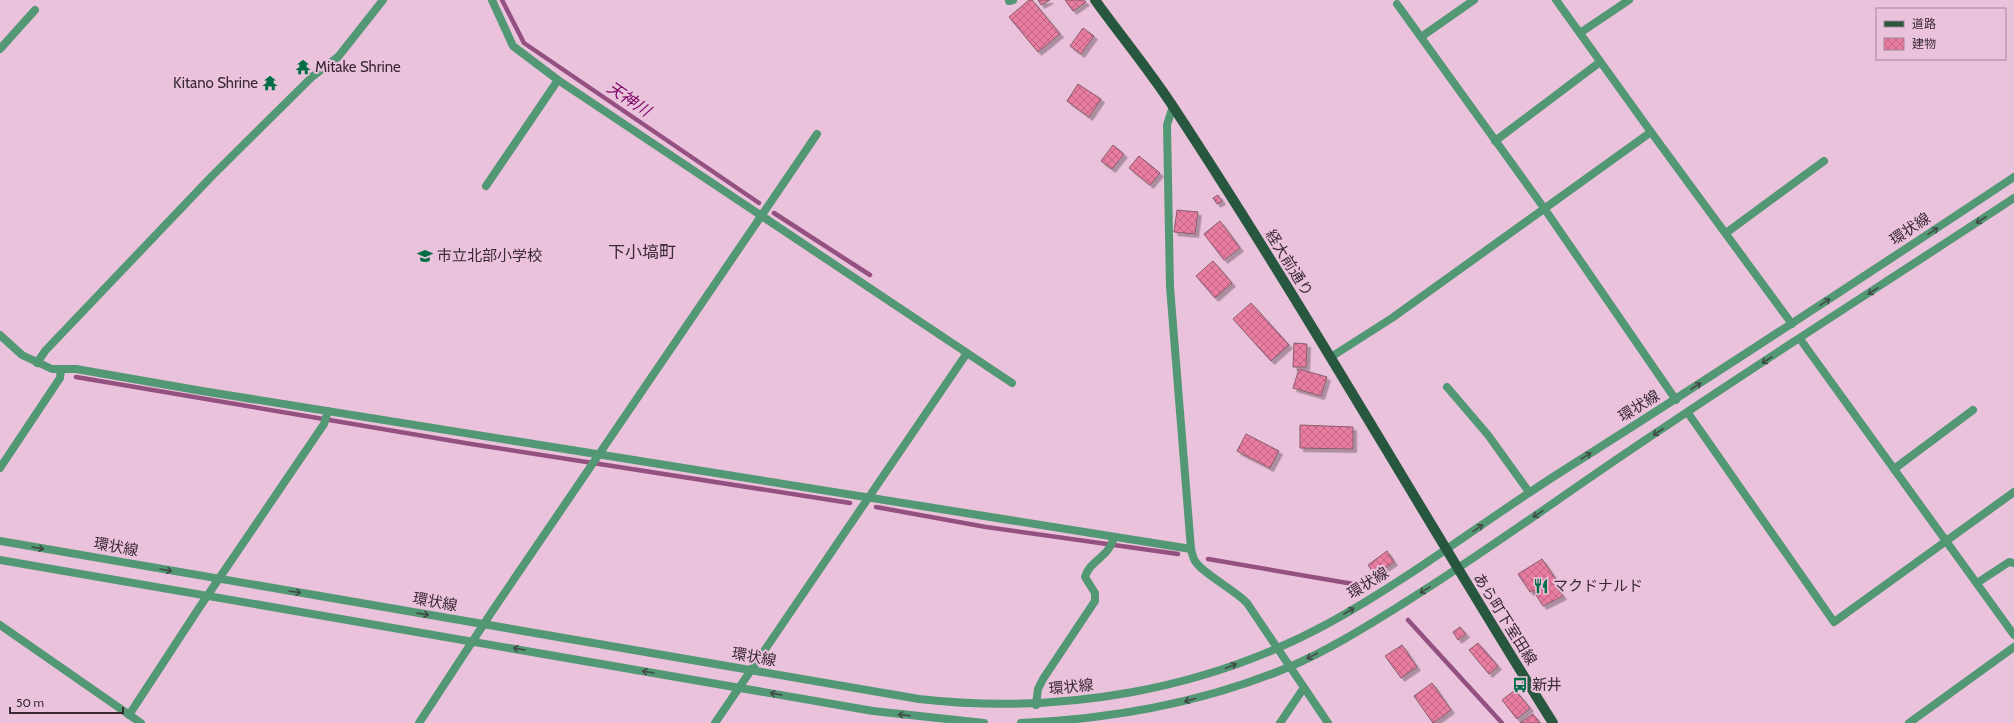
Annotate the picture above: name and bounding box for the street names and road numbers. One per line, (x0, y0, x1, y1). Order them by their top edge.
street label: 環状線 (1886, 209, 1934, 249)
street label: 経大前通り (1261, 226, 1317, 300)
street label: 環状線 (1615, 386, 1663, 426)
street label: 環状線 (92, 534, 140, 560)
street label: 環状線 (1344, 563, 1392, 603)
street label: あら町下室田線 (1470, 570, 1540, 668)
street label: 環状線 (411, 589, 459, 615)
street label: 環状線 (730, 644, 778, 670)
street label: 環状線 (1048, 676, 1094, 698)

